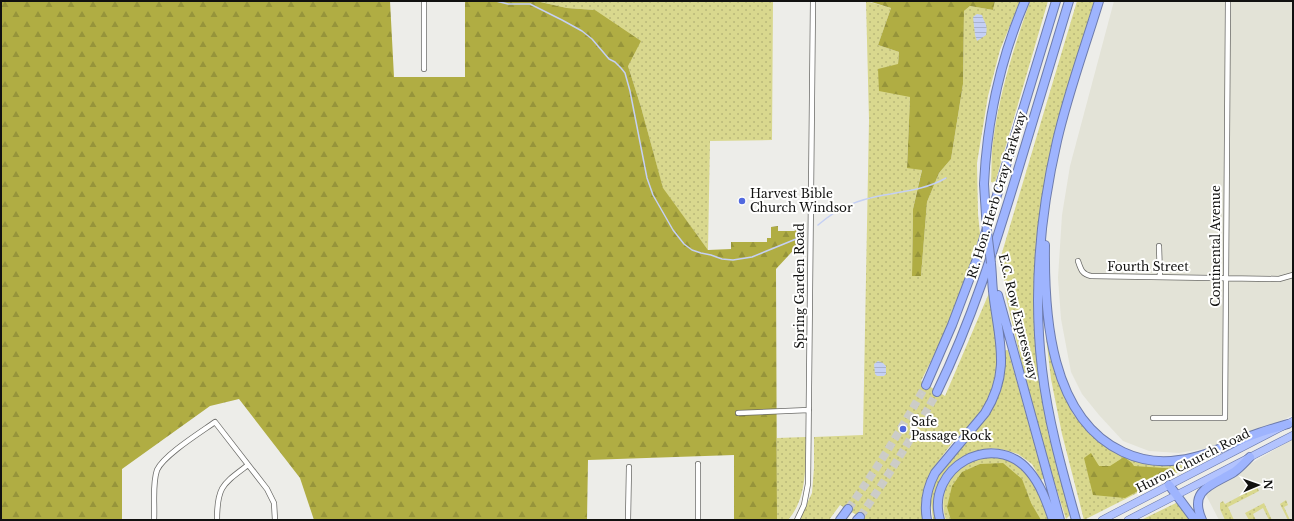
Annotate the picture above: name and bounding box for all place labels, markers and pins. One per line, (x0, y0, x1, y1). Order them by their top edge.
place label: Harvest Bible Church Windsor (750, 186, 853, 215)
marker: Harvest Bible Church Windsor (737, 196, 747, 206)
place label: Safe Passage Rock (911, 414, 992, 443)
marker: Safe Passage Rock (898, 424, 908, 434)

